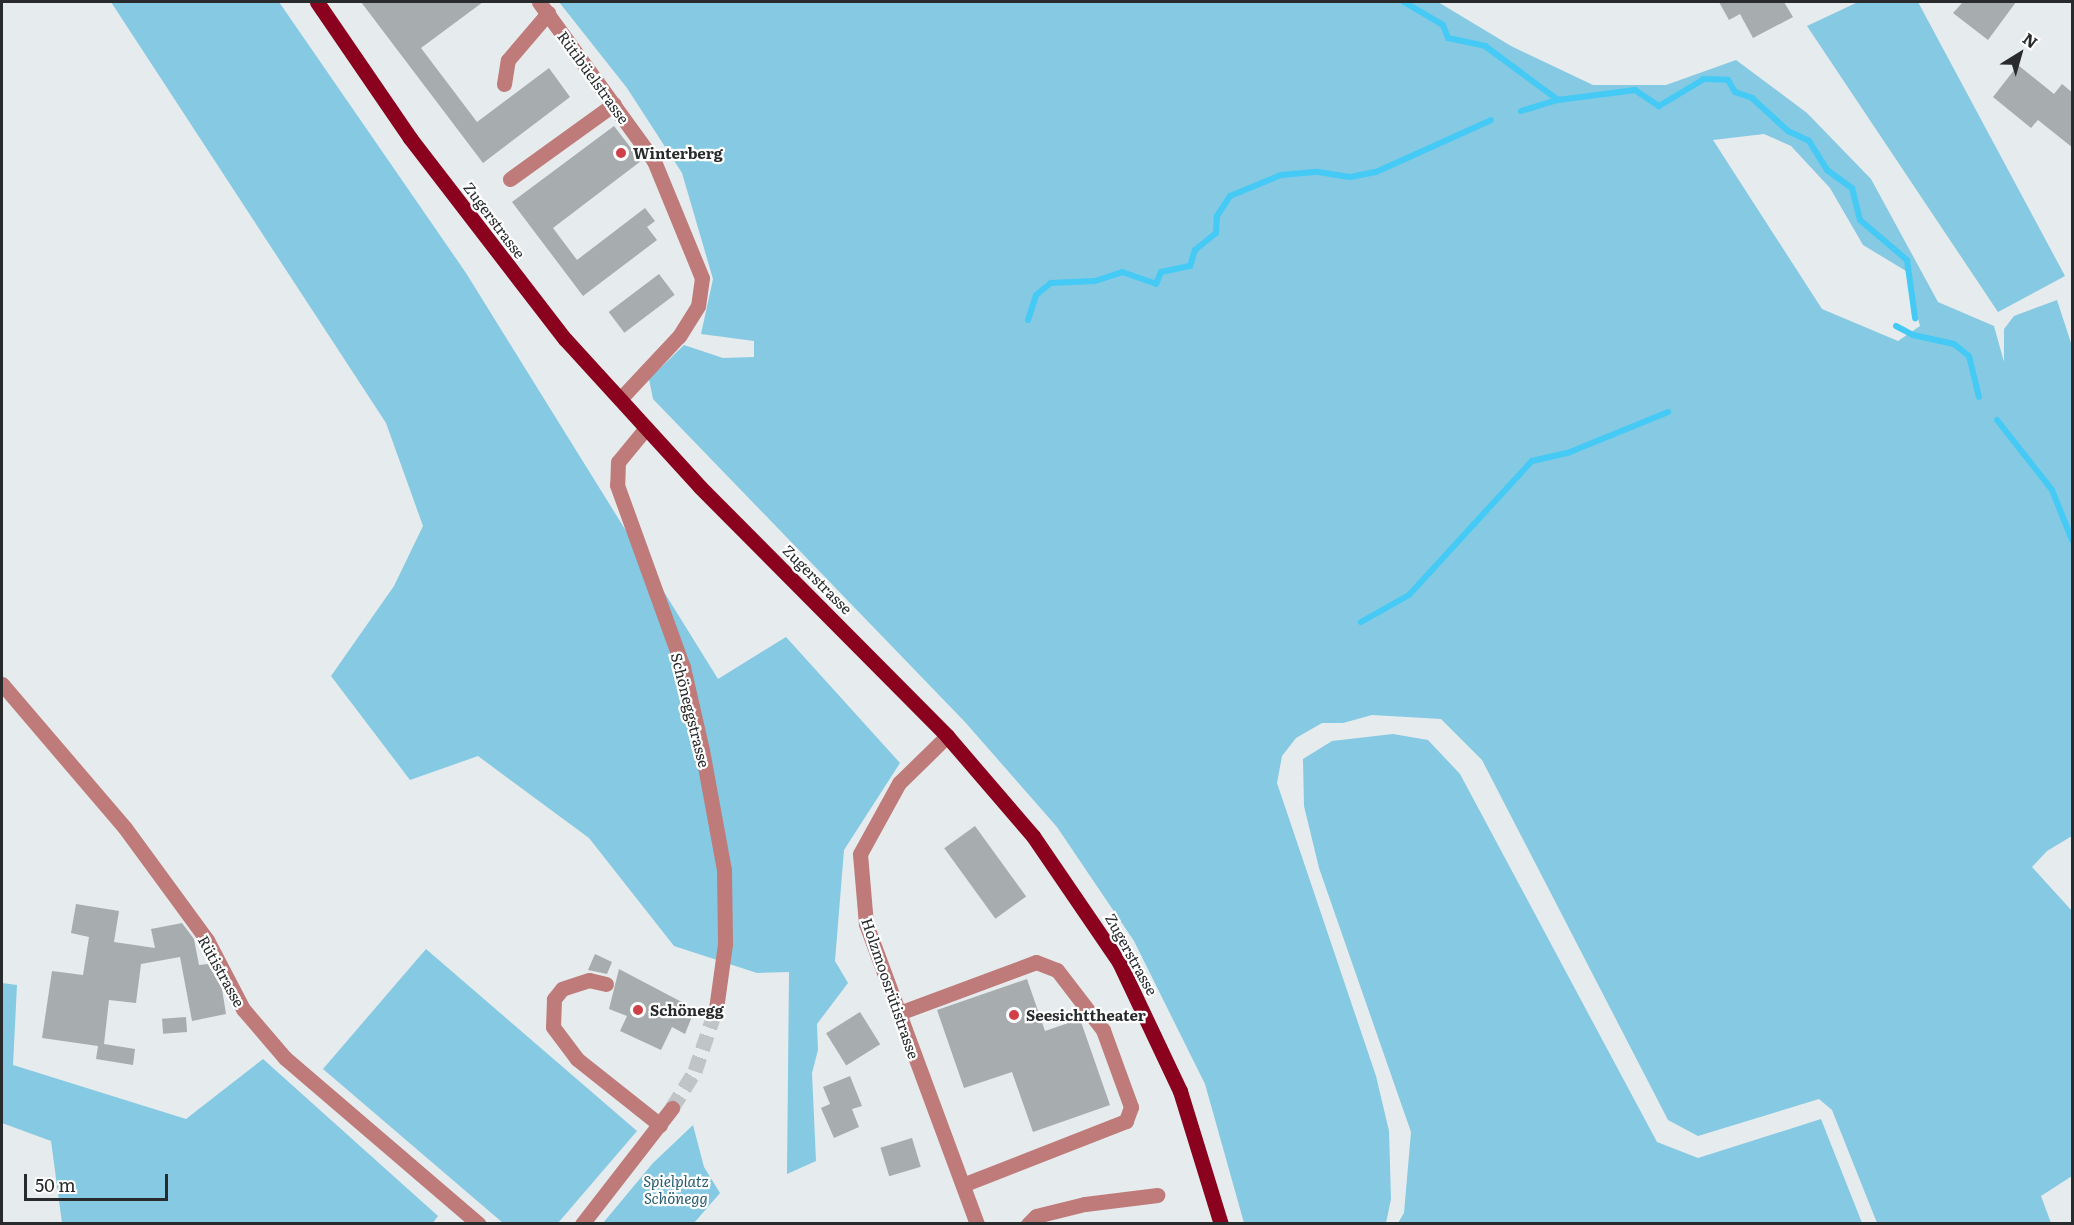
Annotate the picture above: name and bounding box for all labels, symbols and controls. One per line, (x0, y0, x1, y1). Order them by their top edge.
north arrow (1990, 24, 2050, 84)
text: N (2018, 26, 2043, 53)
street label: Rütibüelstrasse (554, 27, 634, 127)
place label: Winterberg (633, 144, 723, 162)
marker: Winterberg (614, 146, 628, 160)
street label: Zugerstrasse (461, 178, 529, 262)
street label: Zugerstrasse (780, 541, 856, 617)
street label: Schöneggstrasse (668, 651, 714, 769)
street label: Zugerstrasse (1102, 910, 1162, 998)
street label: Holzmoosrütistrasse (858, 915, 924, 1061)
street label: Rütistrasse (195, 932, 249, 1010)
place label: Schönegg (650, 1001, 724, 1019)
marker: Schönegg (631, 1003, 645, 1017)
place label: Seesichttheater (1026, 1006, 1146, 1024)
marker: Seesichttheater (1007, 1008, 1021, 1022)
scale bar (27, 1162, 171, 1200)
text: 50 m (35, 1171, 76, 1198)
park label: Spielplatz Schönegg (643, 1171, 709, 1206)

